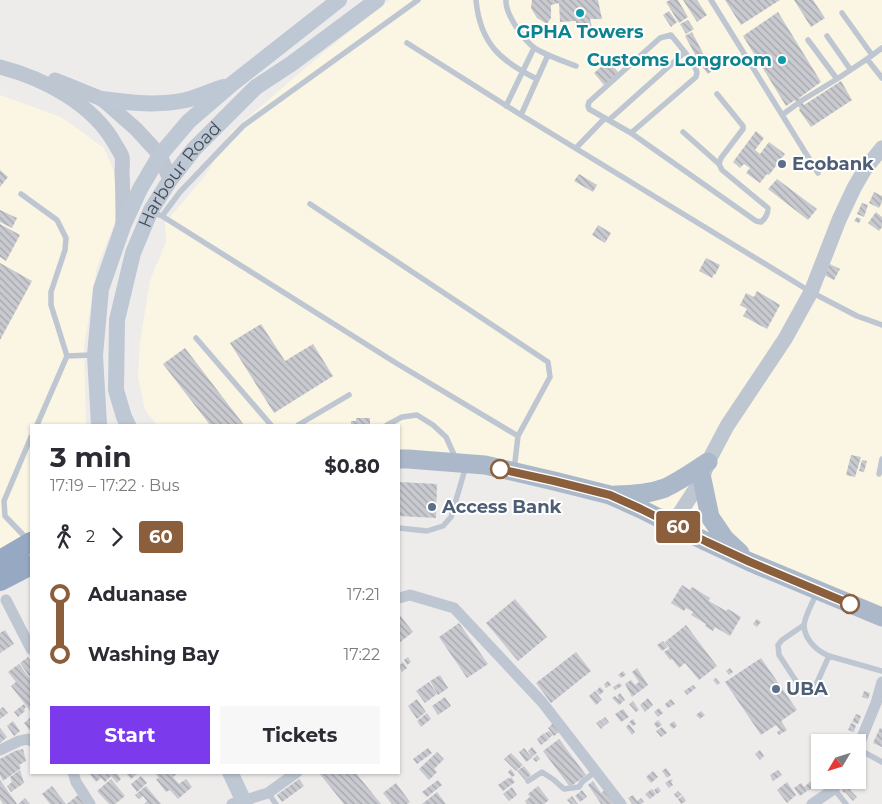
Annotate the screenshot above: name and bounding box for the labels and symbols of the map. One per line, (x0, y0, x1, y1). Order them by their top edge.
marker: GPHA Towers (574, 7, 586, 19)
place label: GPHA Towers (516, 21, 644, 43)
place label: Customs Longroom (587, 49, 772, 71)
marker: Customs Longroom (776, 54, 788, 66)
street label: Harbour Road (134, 117, 226, 231)
place label: Ecobank (792, 153, 874, 175)
marker: Ecobank (776, 158, 788, 170)
unlabelled marker (490, 459, 510, 479)
place label: Access Bank (441, 496, 562, 518)
marker: Access Bank (426, 501, 438, 513)
line badge: 60 (656, 511, 700, 543)
unlabelled marker (840, 594, 860, 614)
place label: UBA (786, 678, 828, 700)
marker: UBA (770, 683, 782, 695)
north arrow (811, 734, 866, 789)

